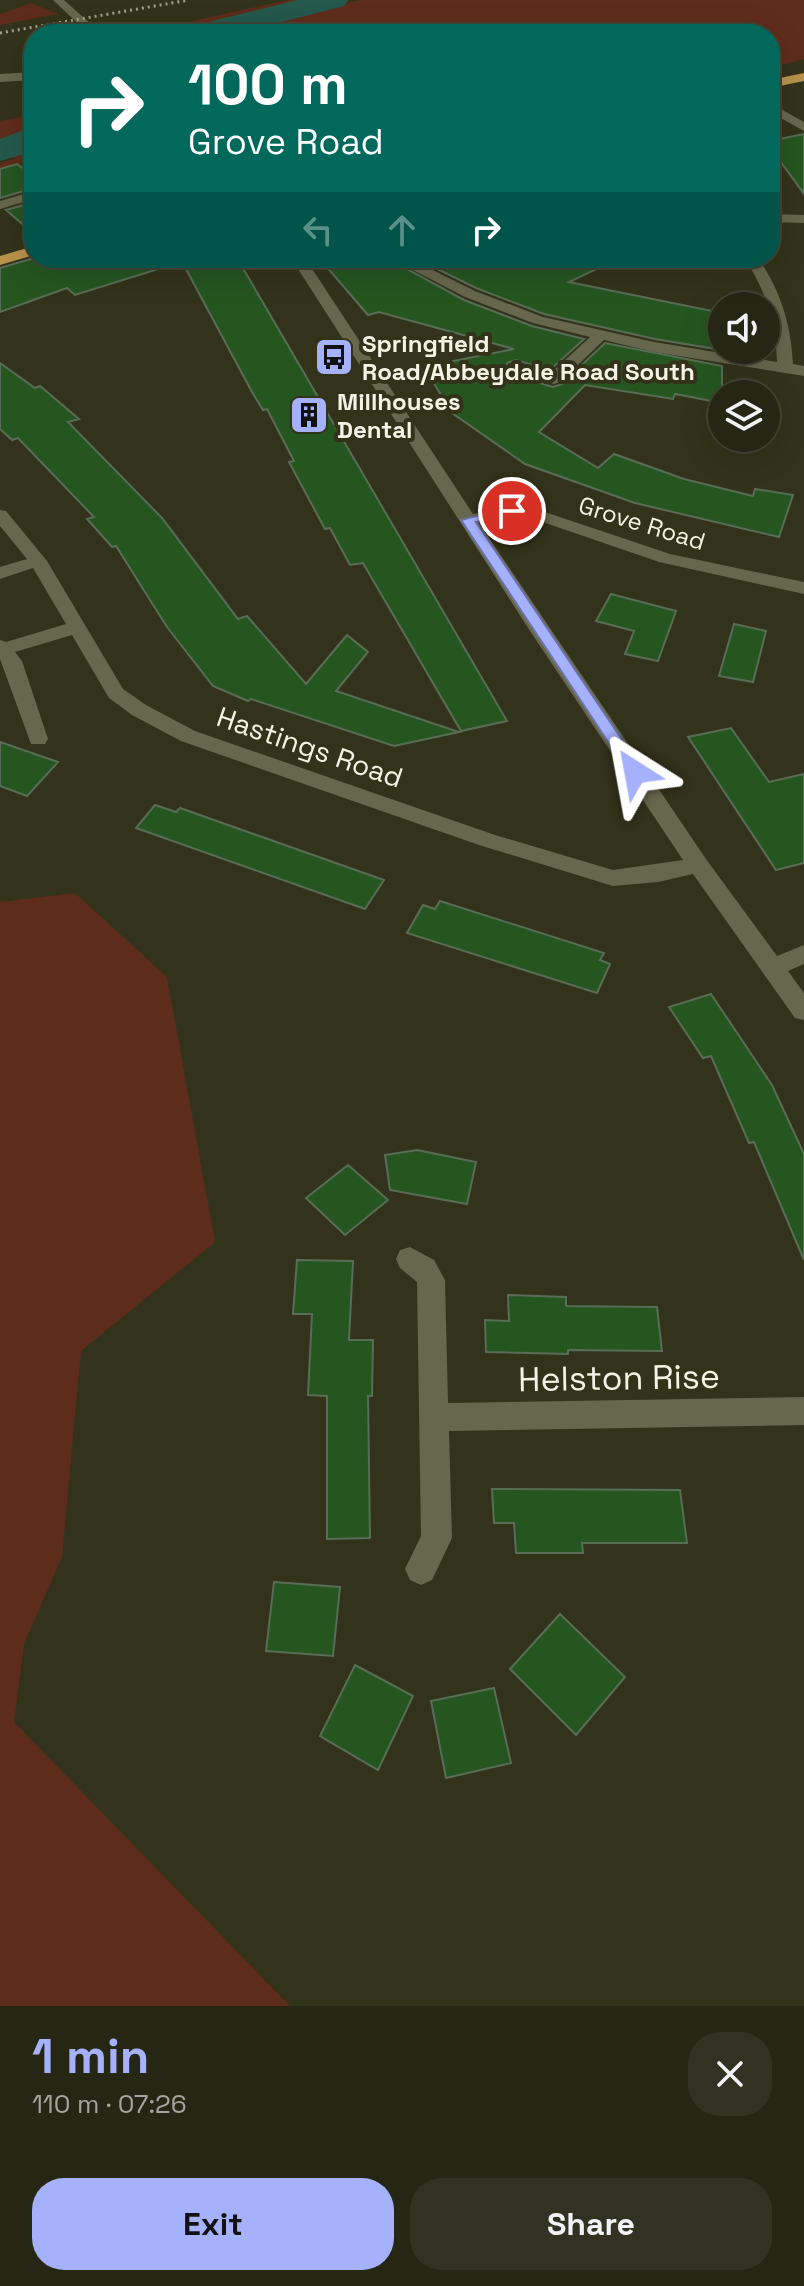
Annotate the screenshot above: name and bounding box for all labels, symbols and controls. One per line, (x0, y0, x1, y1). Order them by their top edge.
text: 100 m (188, 49, 348, 120)
icon: right (56, 56, 160, 160)
text: Grove Road (188, 119, 384, 165)
icon: left (296, 208, 340, 252)
icon: ahead (380, 208, 424, 252)
icon: right (464, 208, 508, 252)
map controls (708, 292, 780, 452)
button: sound (708, 292, 780, 364)
place label: Springfield Road/Abbeydale Road South (362, 328, 695, 387)
bus stop icon: Springfield Road/Abbeydale Road South (313, 336, 355, 378)
button: layers (708, 380, 780, 452)
place label: Millhouses Dental (337, 386, 461, 445)
building icon: Millhouses Dental (288, 394, 330, 436)
pin (478, 477, 546, 545)
icon: arrive (490, 489, 534, 533)
street label: Grove Road (575, 489, 709, 557)
street label: Hastings Road (212, 698, 408, 796)
position arrow (593, 730, 677, 814)
street label: Helston Rise (518, 1355, 720, 1401)
text: 1 min (32, 2026, 149, 2087)
button: close (688, 2032, 772, 2116)
text: 110 m · 07:26 (32, 2087, 187, 2121)
button: Exit (32, 2178, 394, 2270)
button: Share (410, 2178, 772, 2270)

